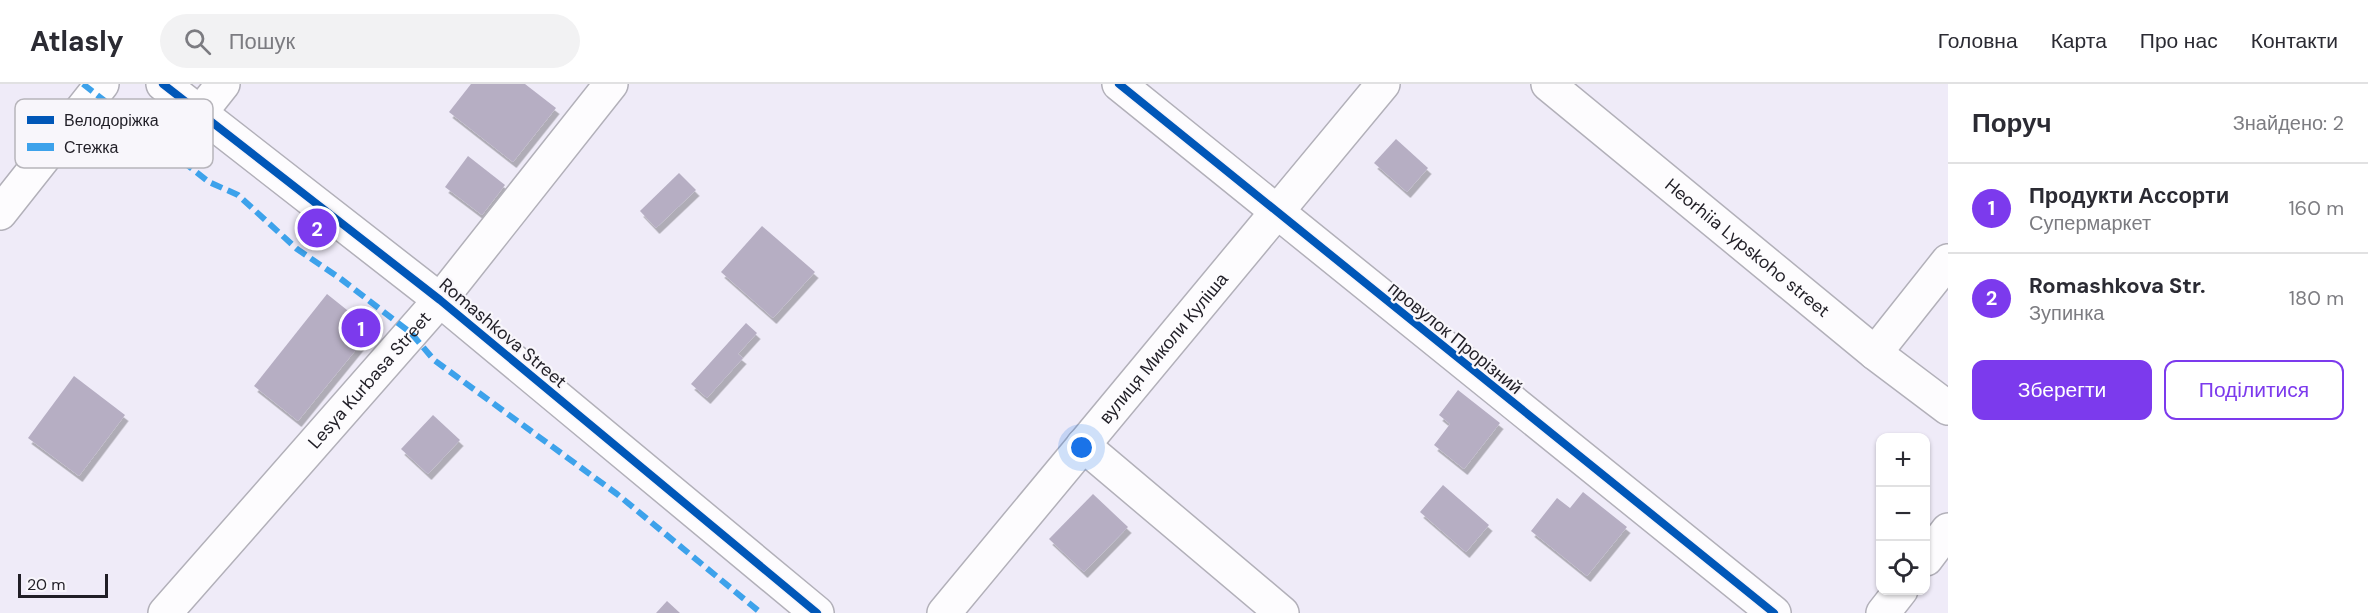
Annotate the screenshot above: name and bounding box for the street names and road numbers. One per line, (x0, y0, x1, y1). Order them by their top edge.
street label: Heorhiia Lypskoho street (1660, 173, 1835, 323)
street label: вулиця Миколи Куліша (1094, 267, 1234, 429)
street label: Romashkova Street (434, 273, 572, 393)
street label: провулок Прорізний (1383, 276, 1527, 400)
street label: Lesya Kurbasa Street (303, 306, 436, 454)

